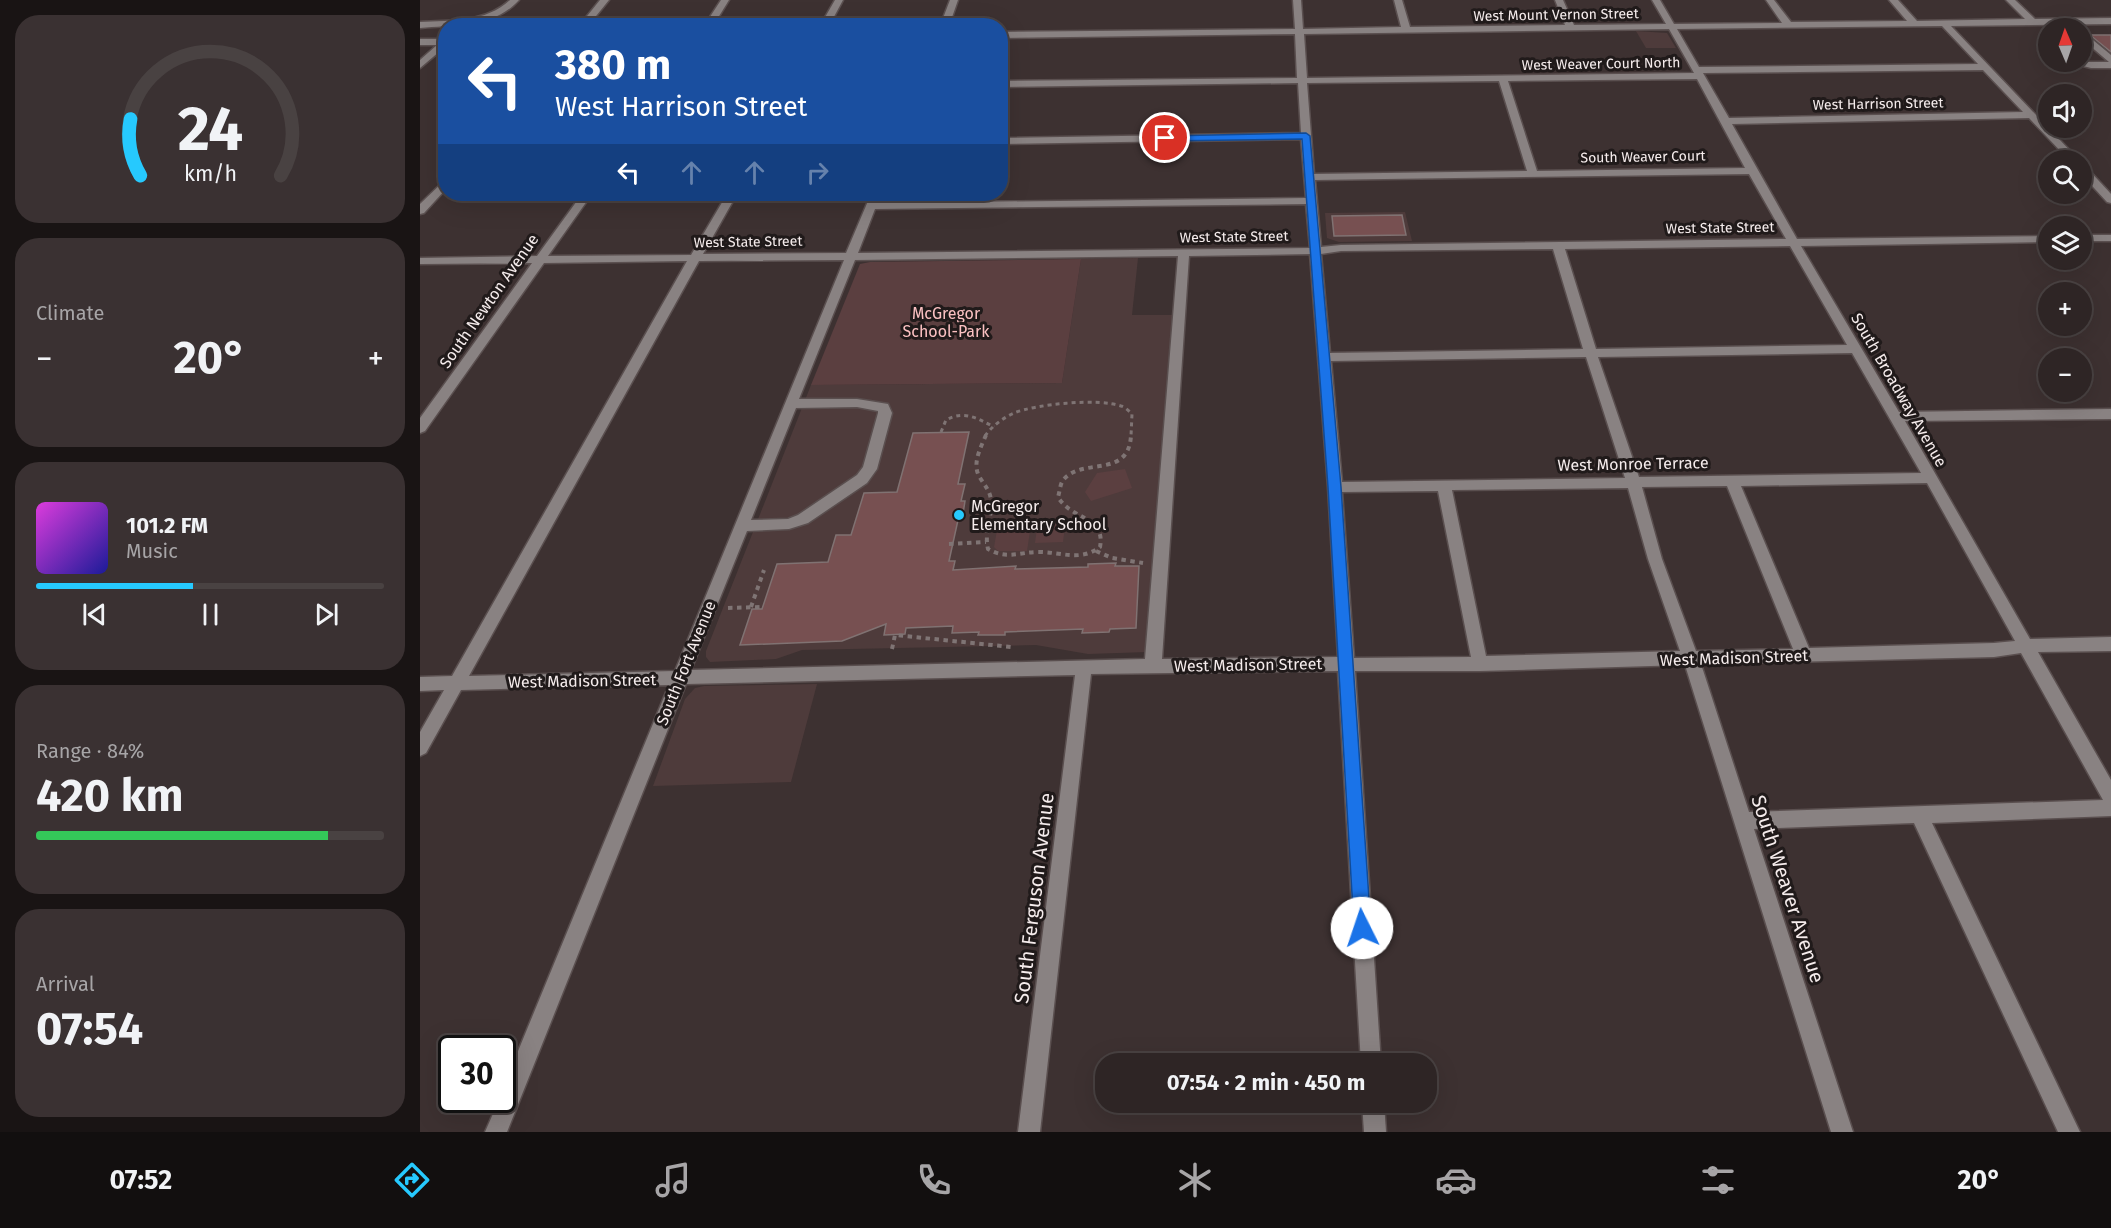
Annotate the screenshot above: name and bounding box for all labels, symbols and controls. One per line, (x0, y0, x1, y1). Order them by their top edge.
street label: West Mount Vernon Street (1473, 5, 1640, 25)
north arrow (2038, 18, 2092, 72)
map controls (2038, 18, 2092, 402)
text: 380 m (555, 40, 671, 90)
icon: left (456, 42, 534, 120)
street label: West Weaver Court North (1522, 54, 1680, 74)
button: sound (2038, 84, 2092, 138)
text: West Harrison Street (555, 91, 807, 123)
text: 24 (177, 92, 243, 167)
street label: West Harrison Street (1812, 94, 1945, 114)
pin (1139, 112, 1190, 163)
icon: arrive (1148, 121, 1181, 154)
street label: South Weaver Court (1580, 147, 1707, 167)
button: search (2038, 150, 2092, 204)
icon: left (612, 156, 645, 189)
icon: ahead (675, 156, 708, 189)
icon: ahead (738, 156, 771, 189)
icon: right (801, 156, 834, 189)
text: km/h (183, 162, 237, 188)
button: layers (2038, 216, 2092, 270)
street label: West State Street (1665, 219, 1775, 237)
street label: West State Street (1179, 228, 1289, 246)
street label: South Newton Avenue (435, 230, 543, 372)
street label: West State Street (693, 233, 803, 251)
button: + (2038, 282, 2092, 336)
text: Climate (36, 301, 104, 325)
park label: McGregor School-Park (903, 304, 990, 341)
street label: South Broadway Avenue (1847, 310, 1951, 470)
text: 20° (173, 331, 247, 385)
text: − (36, 339, 53, 379)
text: + (368, 339, 384, 379)
button: − (2038, 348, 2092, 402)
street label: West Monroe Terrace (1557, 453, 1709, 475)
place label: McGregor Elementary School (971, 497, 1107, 534)
marker: McGregor Elementary School (952, 508, 966, 522)
text: 101.2 FM (126, 512, 208, 539)
text: Music (126, 539, 178, 563)
icon: previous (78, 598, 111, 631)
icon: pause (194, 598, 227, 631)
icon: next (310, 598, 343, 631)
street label: South Fort Avenue (652, 598, 720, 728)
street label: West Madison Street (1660, 646, 1809, 670)
street label: West Madison Street (1174, 654, 1323, 676)
street label: West Madison Street (508, 670, 657, 692)
text: Range · 84% (36, 739, 144, 763)
text: 420 km (36, 769, 184, 823)
street label: South Ferguson Avenue (1009, 791, 1059, 1005)
street label: South Weaver Avenue (1746, 792, 1830, 986)
position arrow (1330, 896, 1394, 960)
text: Arrival (36, 972, 95, 996)
text: 07:54 (36, 1002, 143, 1056)
speed limit sign: 30 (438, 1035, 516, 1113)
text: 07:54 · 2 min · 450 m (1167, 1069, 1365, 1096)
icon: directions (391, 1159, 433, 1201)
icon: music (652, 1159, 694, 1201)
icon: phone (913, 1159, 955, 1201)
icon: climate (1174, 1159, 1216, 1201)
icon: car (1435, 1159, 1477, 1201)
icon: filters (1697, 1159, 1739, 1201)
text: 07:52 (110, 1164, 172, 1196)
text: 20° (1958, 1164, 2001, 1196)

